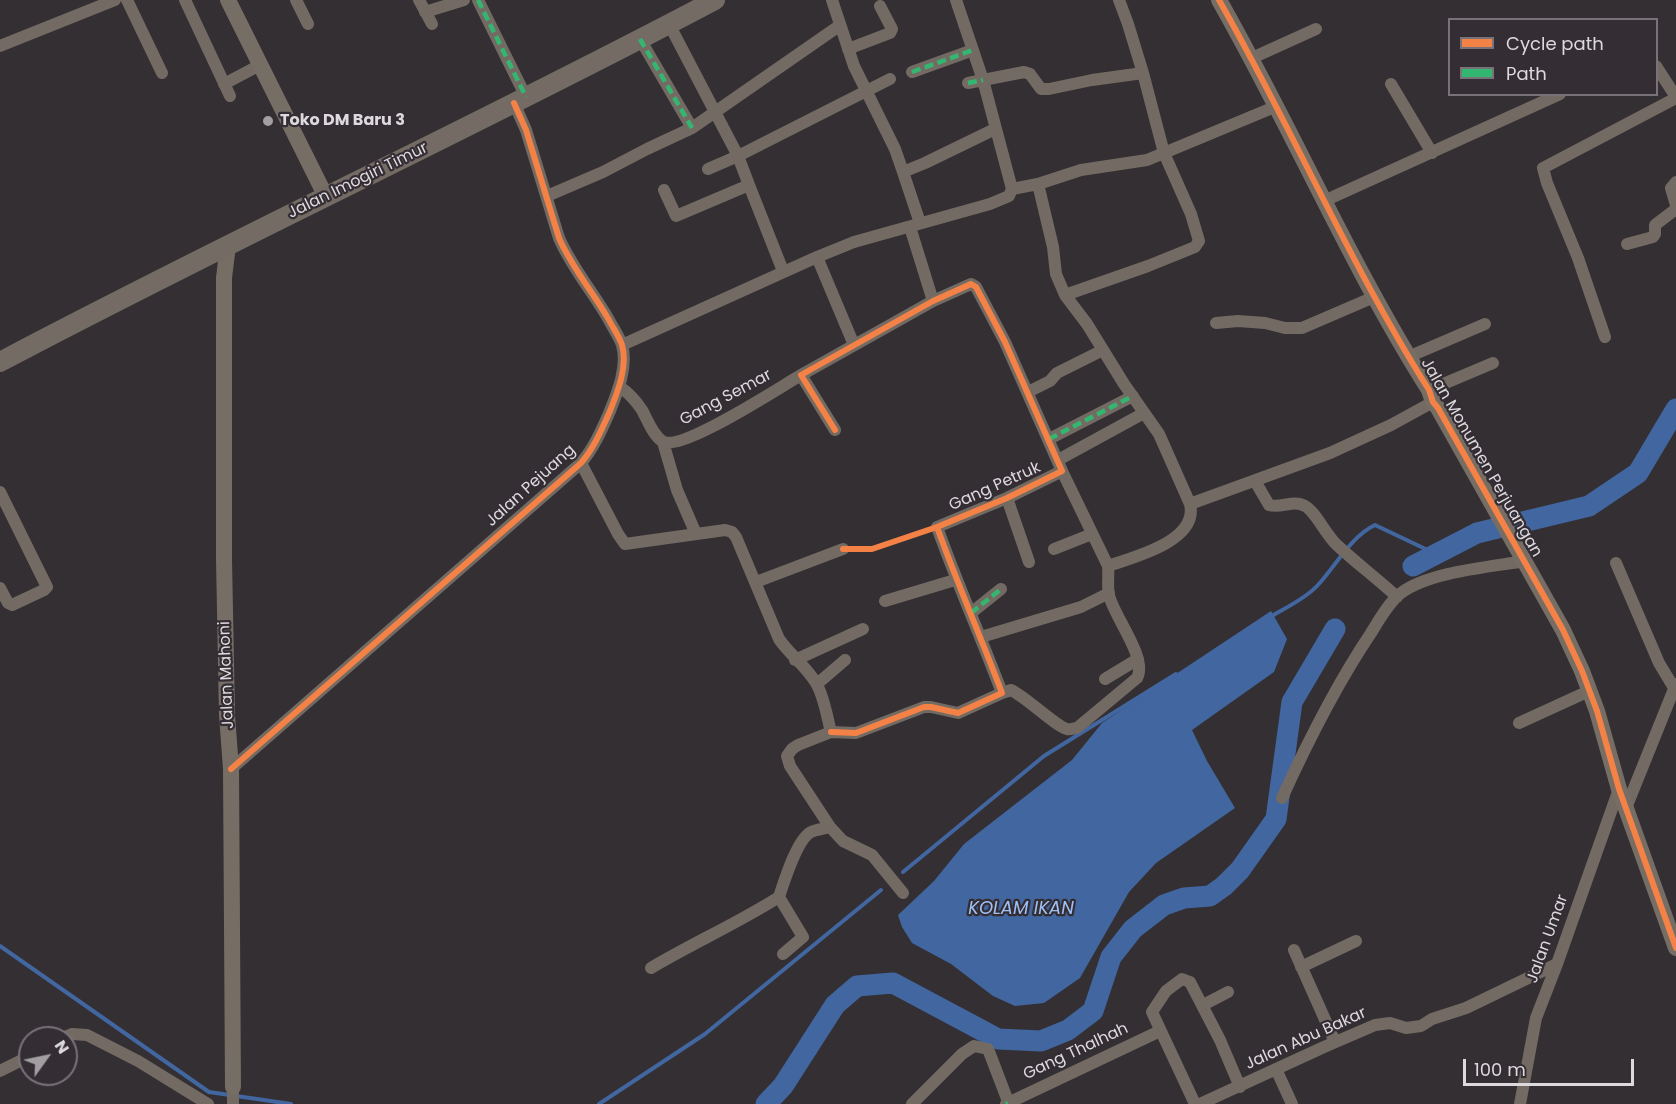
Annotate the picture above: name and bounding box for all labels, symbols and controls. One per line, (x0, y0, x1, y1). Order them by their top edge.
legend (1448, 18, 1658, 96)
text: Cycle path (1506, 31, 1604, 56)
text: Path (1506, 61, 1547, 86)
place label: Toko DM Baru 3 (280, 111, 405, 131)
marker: Toko DM Baru 3 (261, 114, 275, 128)
street label: Jalan Imogiri Timur (285, 139, 431, 223)
street label: Jalan Monumen Perjuangan (1416, 355, 1546, 561)
street label: Gang Semar (677, 366, 775, 430)
street label: Jalan Pejuang (482, 441, 580, 531)
street label: Gang Petruk (946, 458, 1044, 516)
street label: Jalan Mahoni (216, 621, 238, 729)
street label: Jalan Umar (1523, 892, 1573, 986)
water label: KOLAM IKAN (968, 898, 1074, 920)
street label: Jalan Abu Bakar (1243, 1004, 1369, 1074)
street label: Gang Thalhah (1020, 1019, 1132, 1085)
north arrow (18, 1026, 78, 1086)
text: N (49, 1036, 75, 1058)
scale bar (1466, 1047, 1637, 1085)
text: 100 m (1474, 1057, 1526, 1082)

